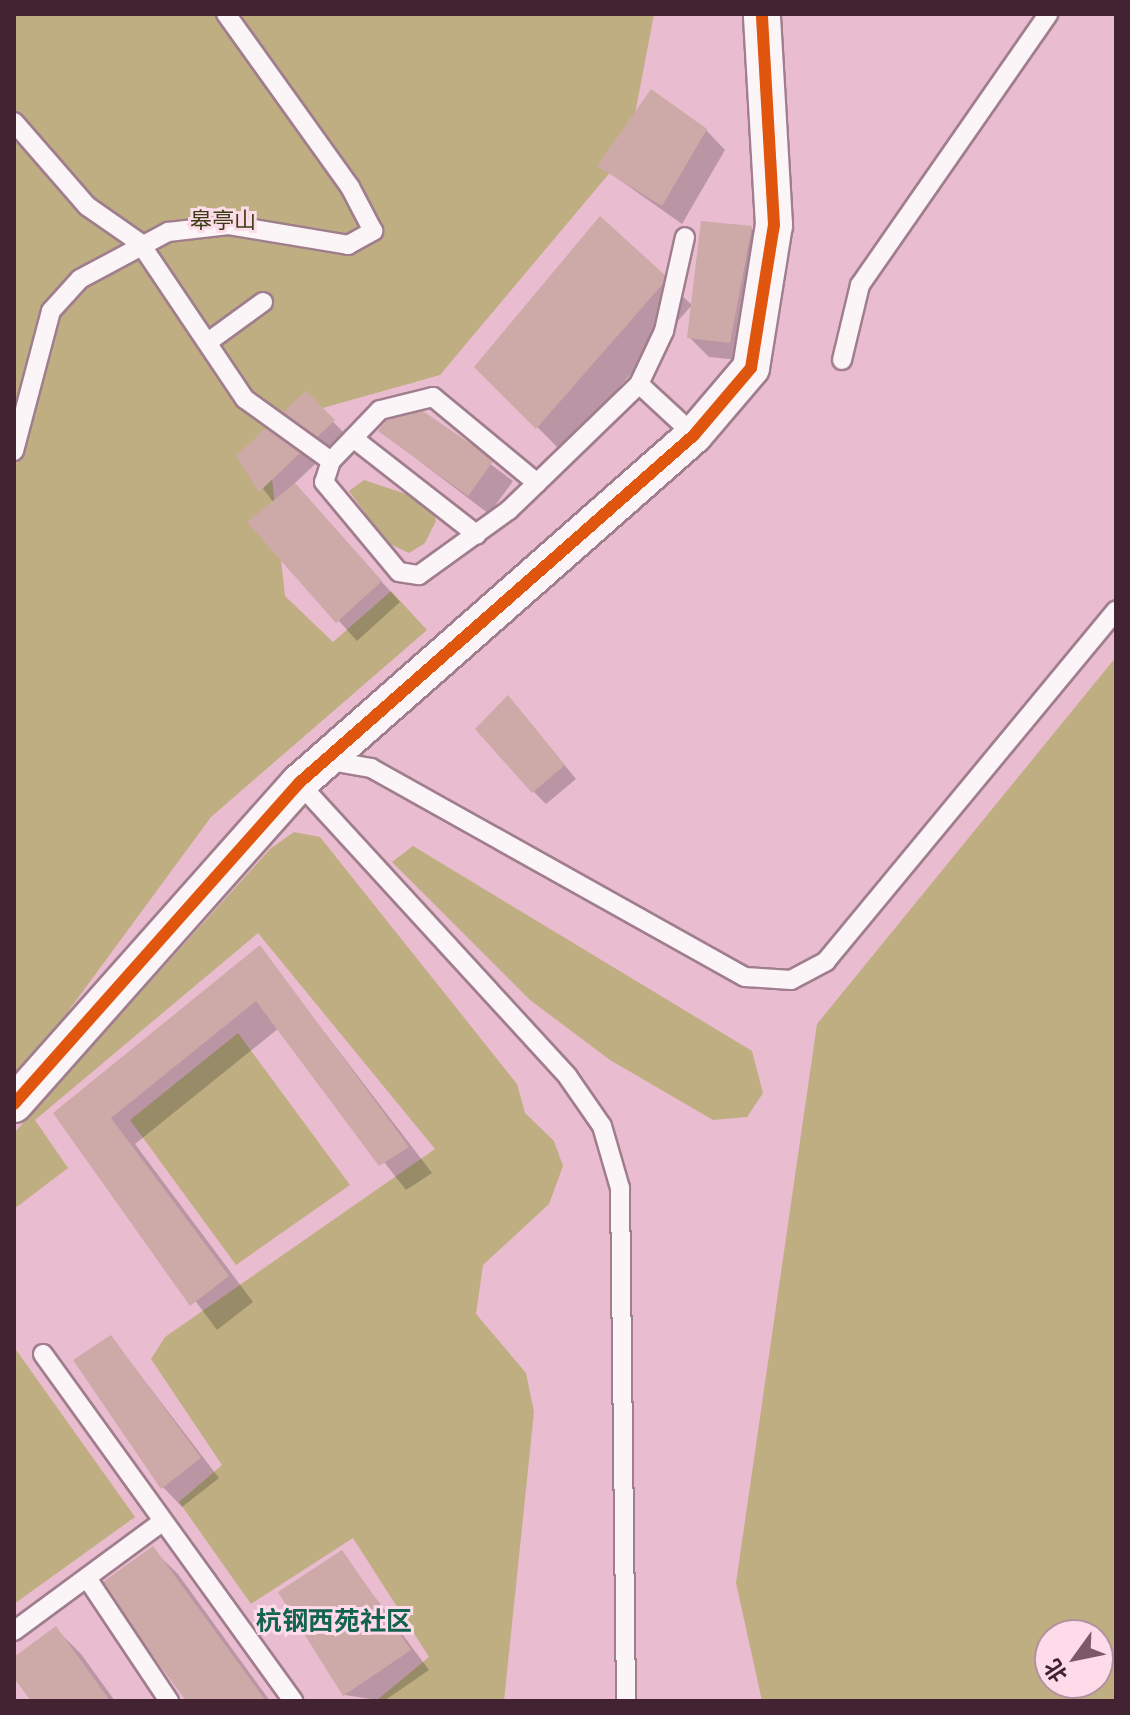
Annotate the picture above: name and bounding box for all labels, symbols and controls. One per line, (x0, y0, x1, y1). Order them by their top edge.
park label: 皋亭山 (190, 208, 256, 234)
district label: 杭钢西苑社区 (256, 1605, 412, 1637)
north arrow (1034, 1619, 1114, 1699)
text: 北 (1039, 1655, 1072, 1687)

